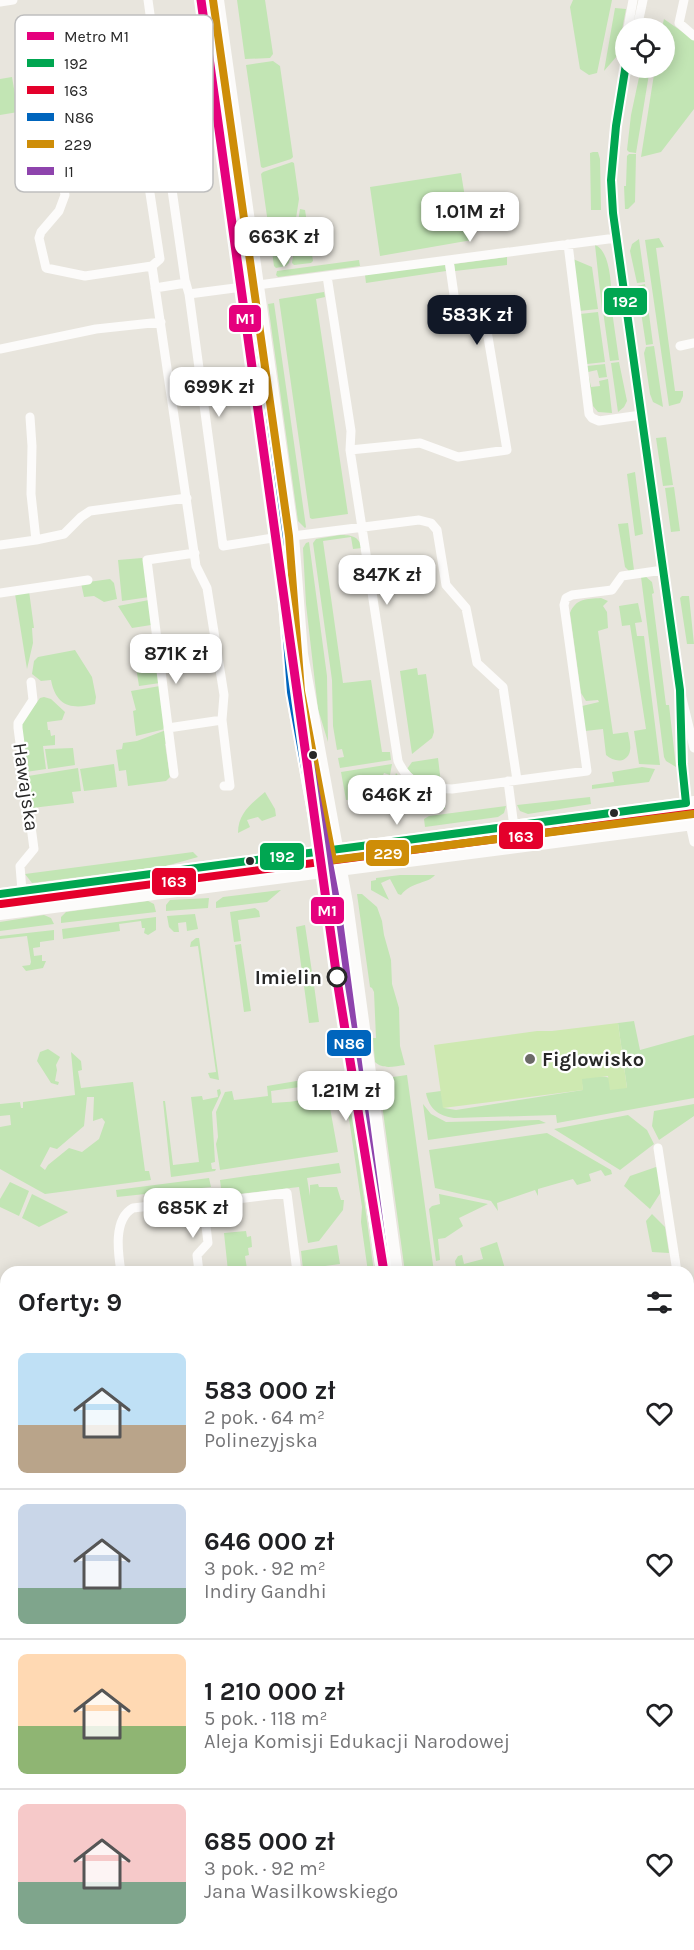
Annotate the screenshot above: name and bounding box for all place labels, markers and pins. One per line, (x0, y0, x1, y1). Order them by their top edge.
pin: 1.01M zł (408, 192, 532, 243)
pin: 663K zł (229, 217, 339, 268)
pin: 583K zł (422, 295, 532, 346)
pin: 699K zł (164, 367, 274, 418)
pin: 847K zł (332, 555, 442, 606)
pin: 871K zł (121, 634, 231, 685)
unlabelled marker (307, 749, 319, 761)
pin: 646K zł (342, 775, 452, 826)
unlabelled marker (608, 807, 620, 819)
unlabelled marker (244, 855, 256, 867)
place label: Imielin (255, 966, 322, 989)
marker: Imielin (327, 967, 347, 987)
place label: Figlowisko (542, 1048, 644, 1071)
marker: Figlowisko (523, 1052, 537, 1066)
pin: 1.21M zł (284, 1071, 408, 1122)
pin: 685K zł (138, 1188, 248, 1239)

